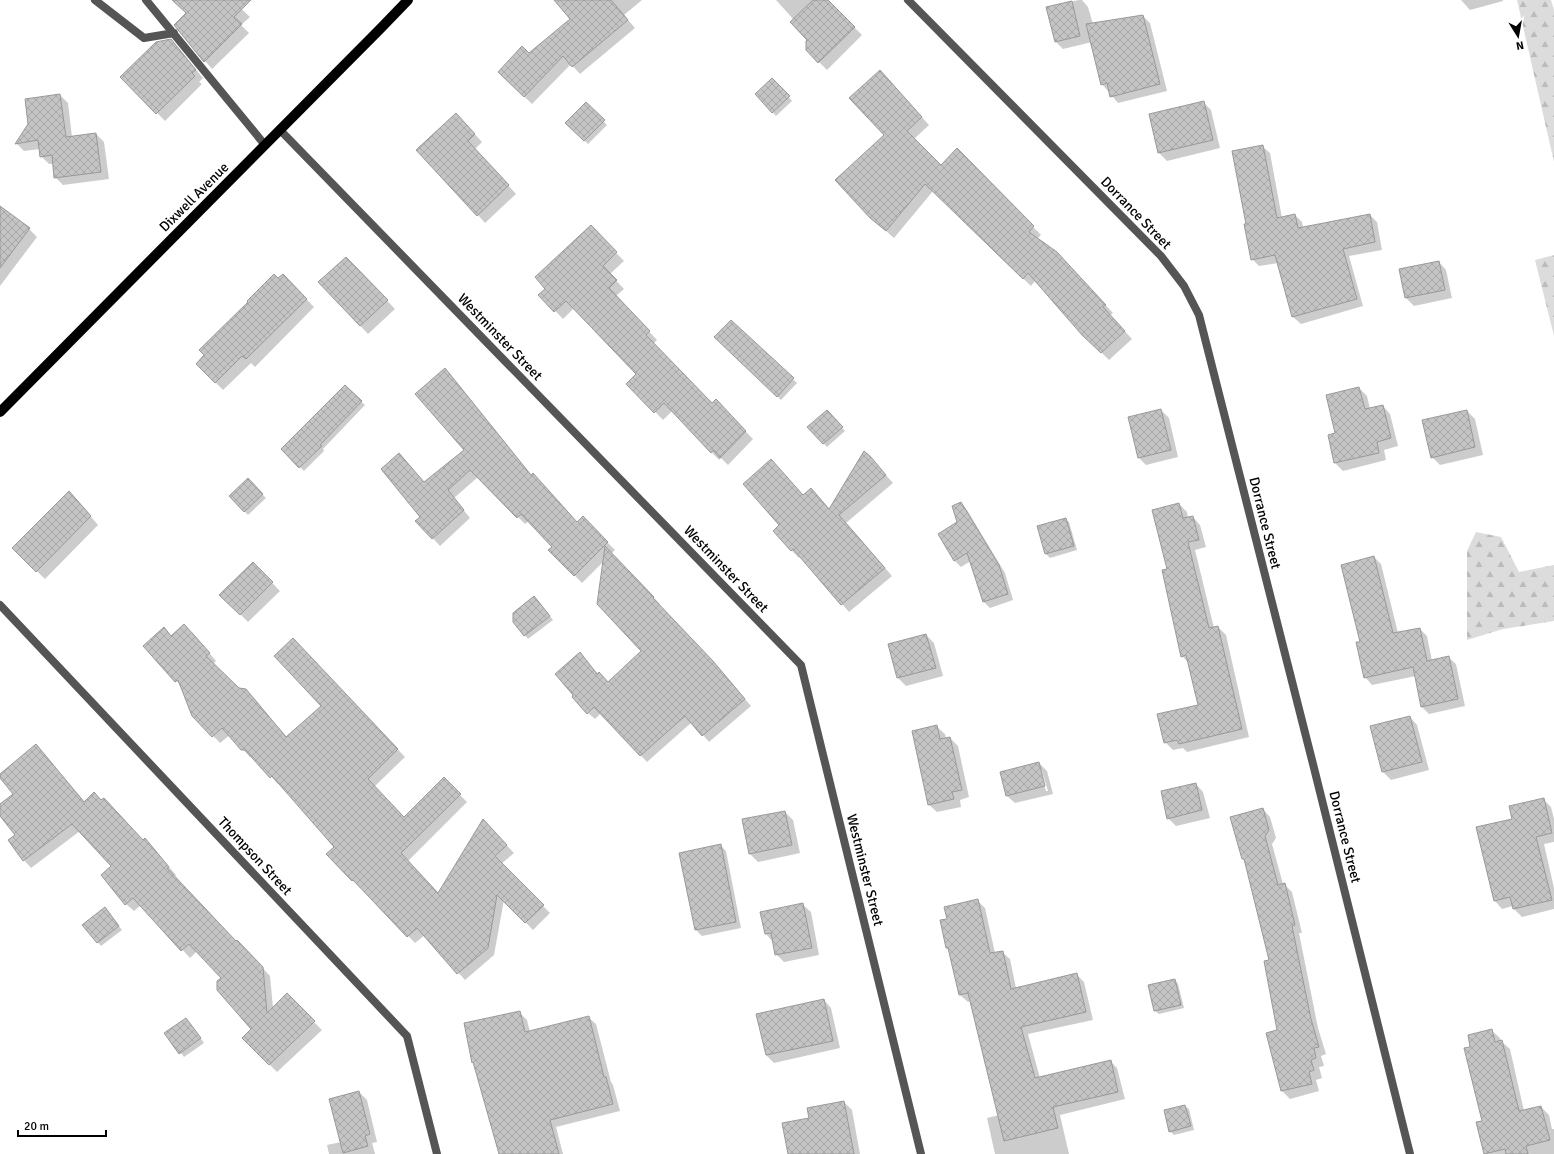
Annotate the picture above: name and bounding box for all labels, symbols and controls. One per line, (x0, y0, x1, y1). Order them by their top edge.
north arrow (1498, 16, 1538, 56)
text: N (1515, 38, 1525, 52)
street label: Dixwell Avenue (156, 159, 232, 235)
street label: Dorrance Street (1097, 173, 1175, 253)
street label: Westminster Street (454, 290, 546, 384)
street label: Dorrance Street (1245, 475, 1285, 571)
street label: Westminster Street (680, 522, 772, 616)
street label: Dorrance Street (1325, 789, 1365, 885)
street label: Westminster Street (843, 812, 887, 928)
street label: Thompson Street (214, 813, 296, 899)
scale bar (18, 1112, 106, 1138)
text: 20 m (24, 1119, 49, 1134)

